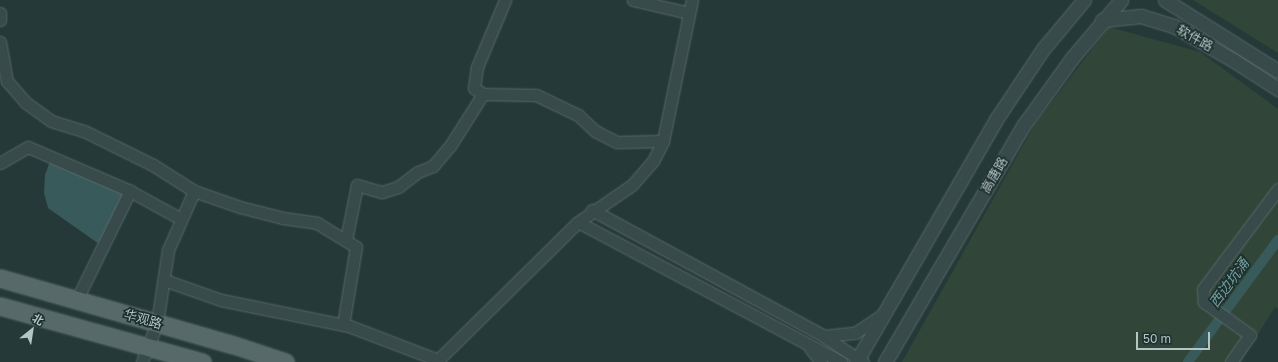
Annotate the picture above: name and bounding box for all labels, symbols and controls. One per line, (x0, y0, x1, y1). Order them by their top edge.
street label: 软件路 (1174, 22, 1216, 54)
street label: 高唐路 (977, 154, 1011, 196)
water label: 西边坑涌 (1206, 255, 1252, 311)
street label: 华观路 (122, 306, 164, 332)
north arrow (12, 310, 52, 350)
text: 北 (30, 311, 46, 328)
scale bar (1138, 324, 1212, 350)
text: 50 m (1143, 331, 1171, 346)

